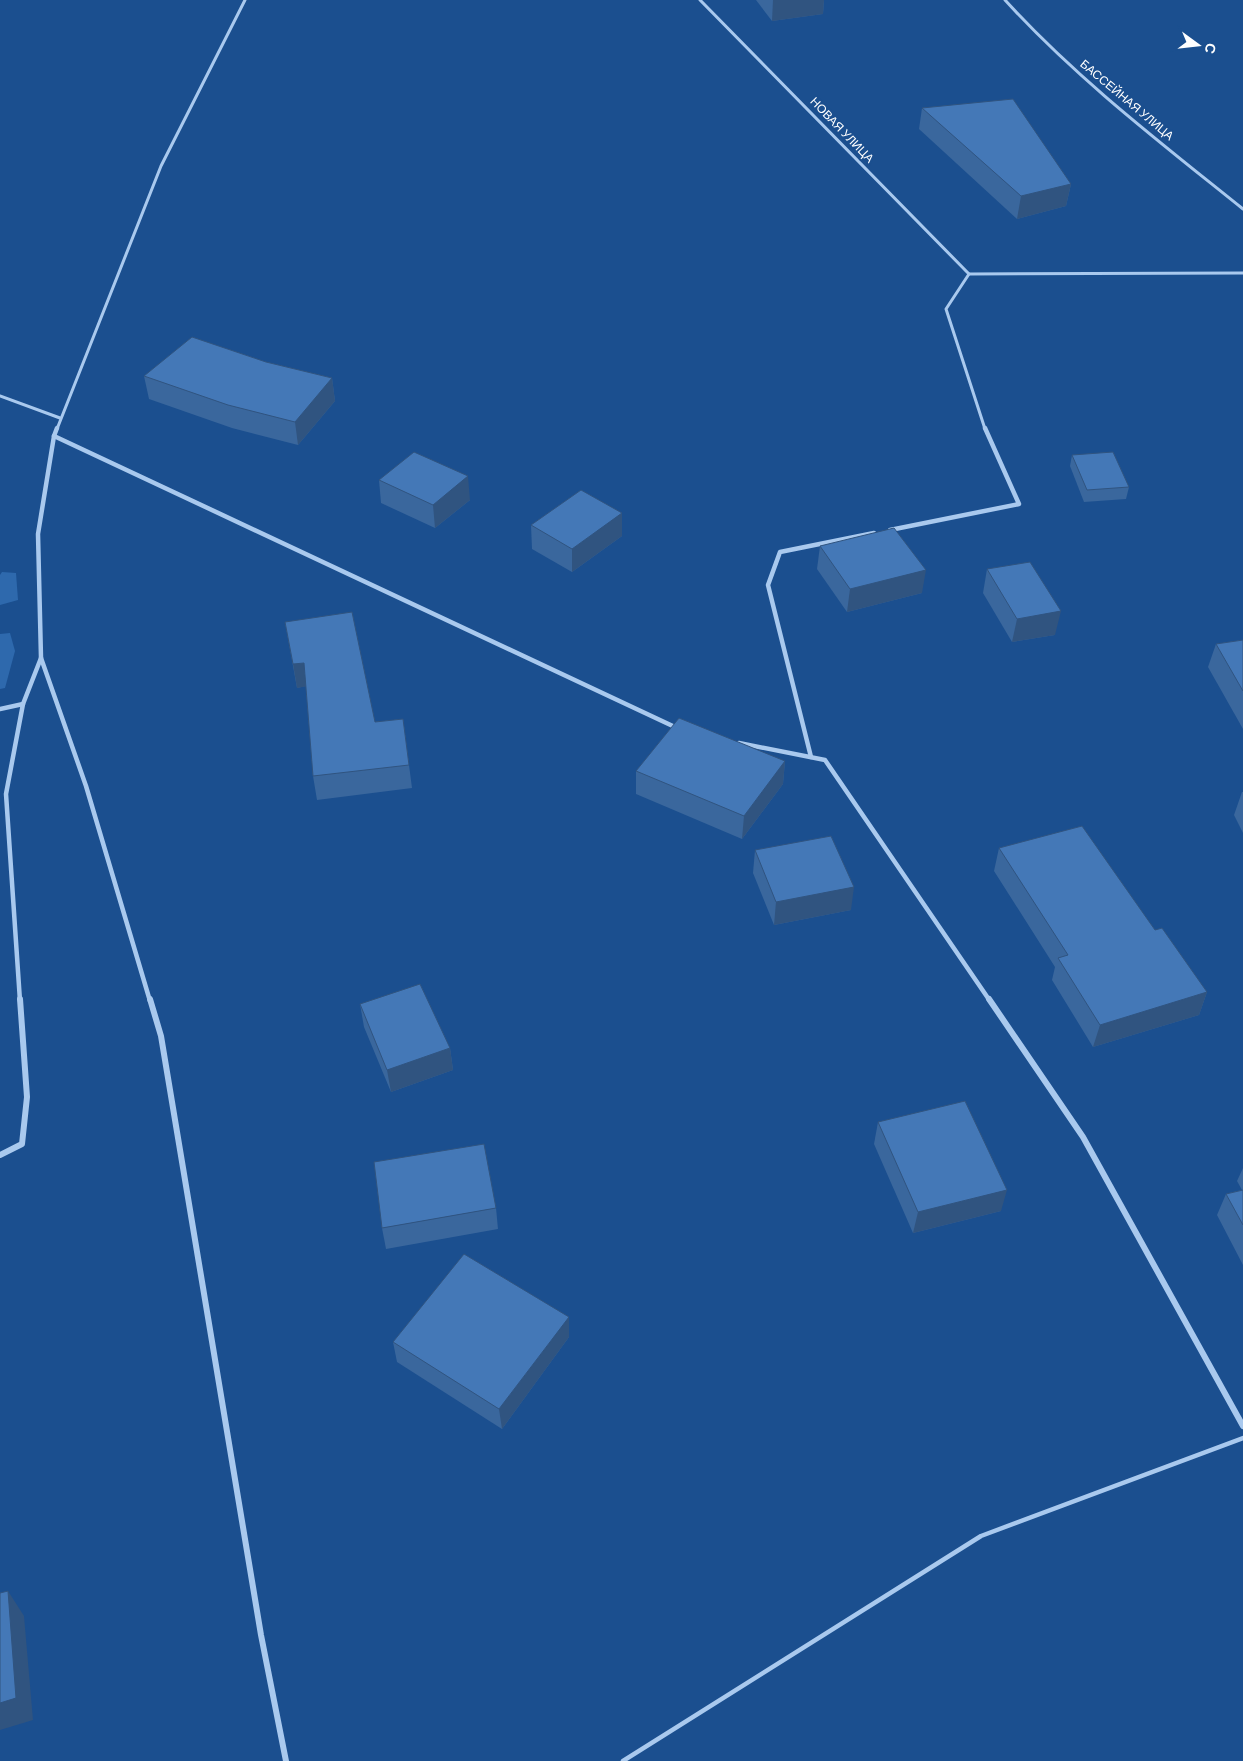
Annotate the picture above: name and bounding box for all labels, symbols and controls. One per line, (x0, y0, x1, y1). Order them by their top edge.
north arrow (1173, 20, 1223, 70)
text: С (1202, 41, 1221, 56)
street label: БАССЕЙНАЯ УЛИЦА (1077, 56, 1177, 143)
street label: НОВАЯ УЛИЦА (807, 94, 877, 166)

